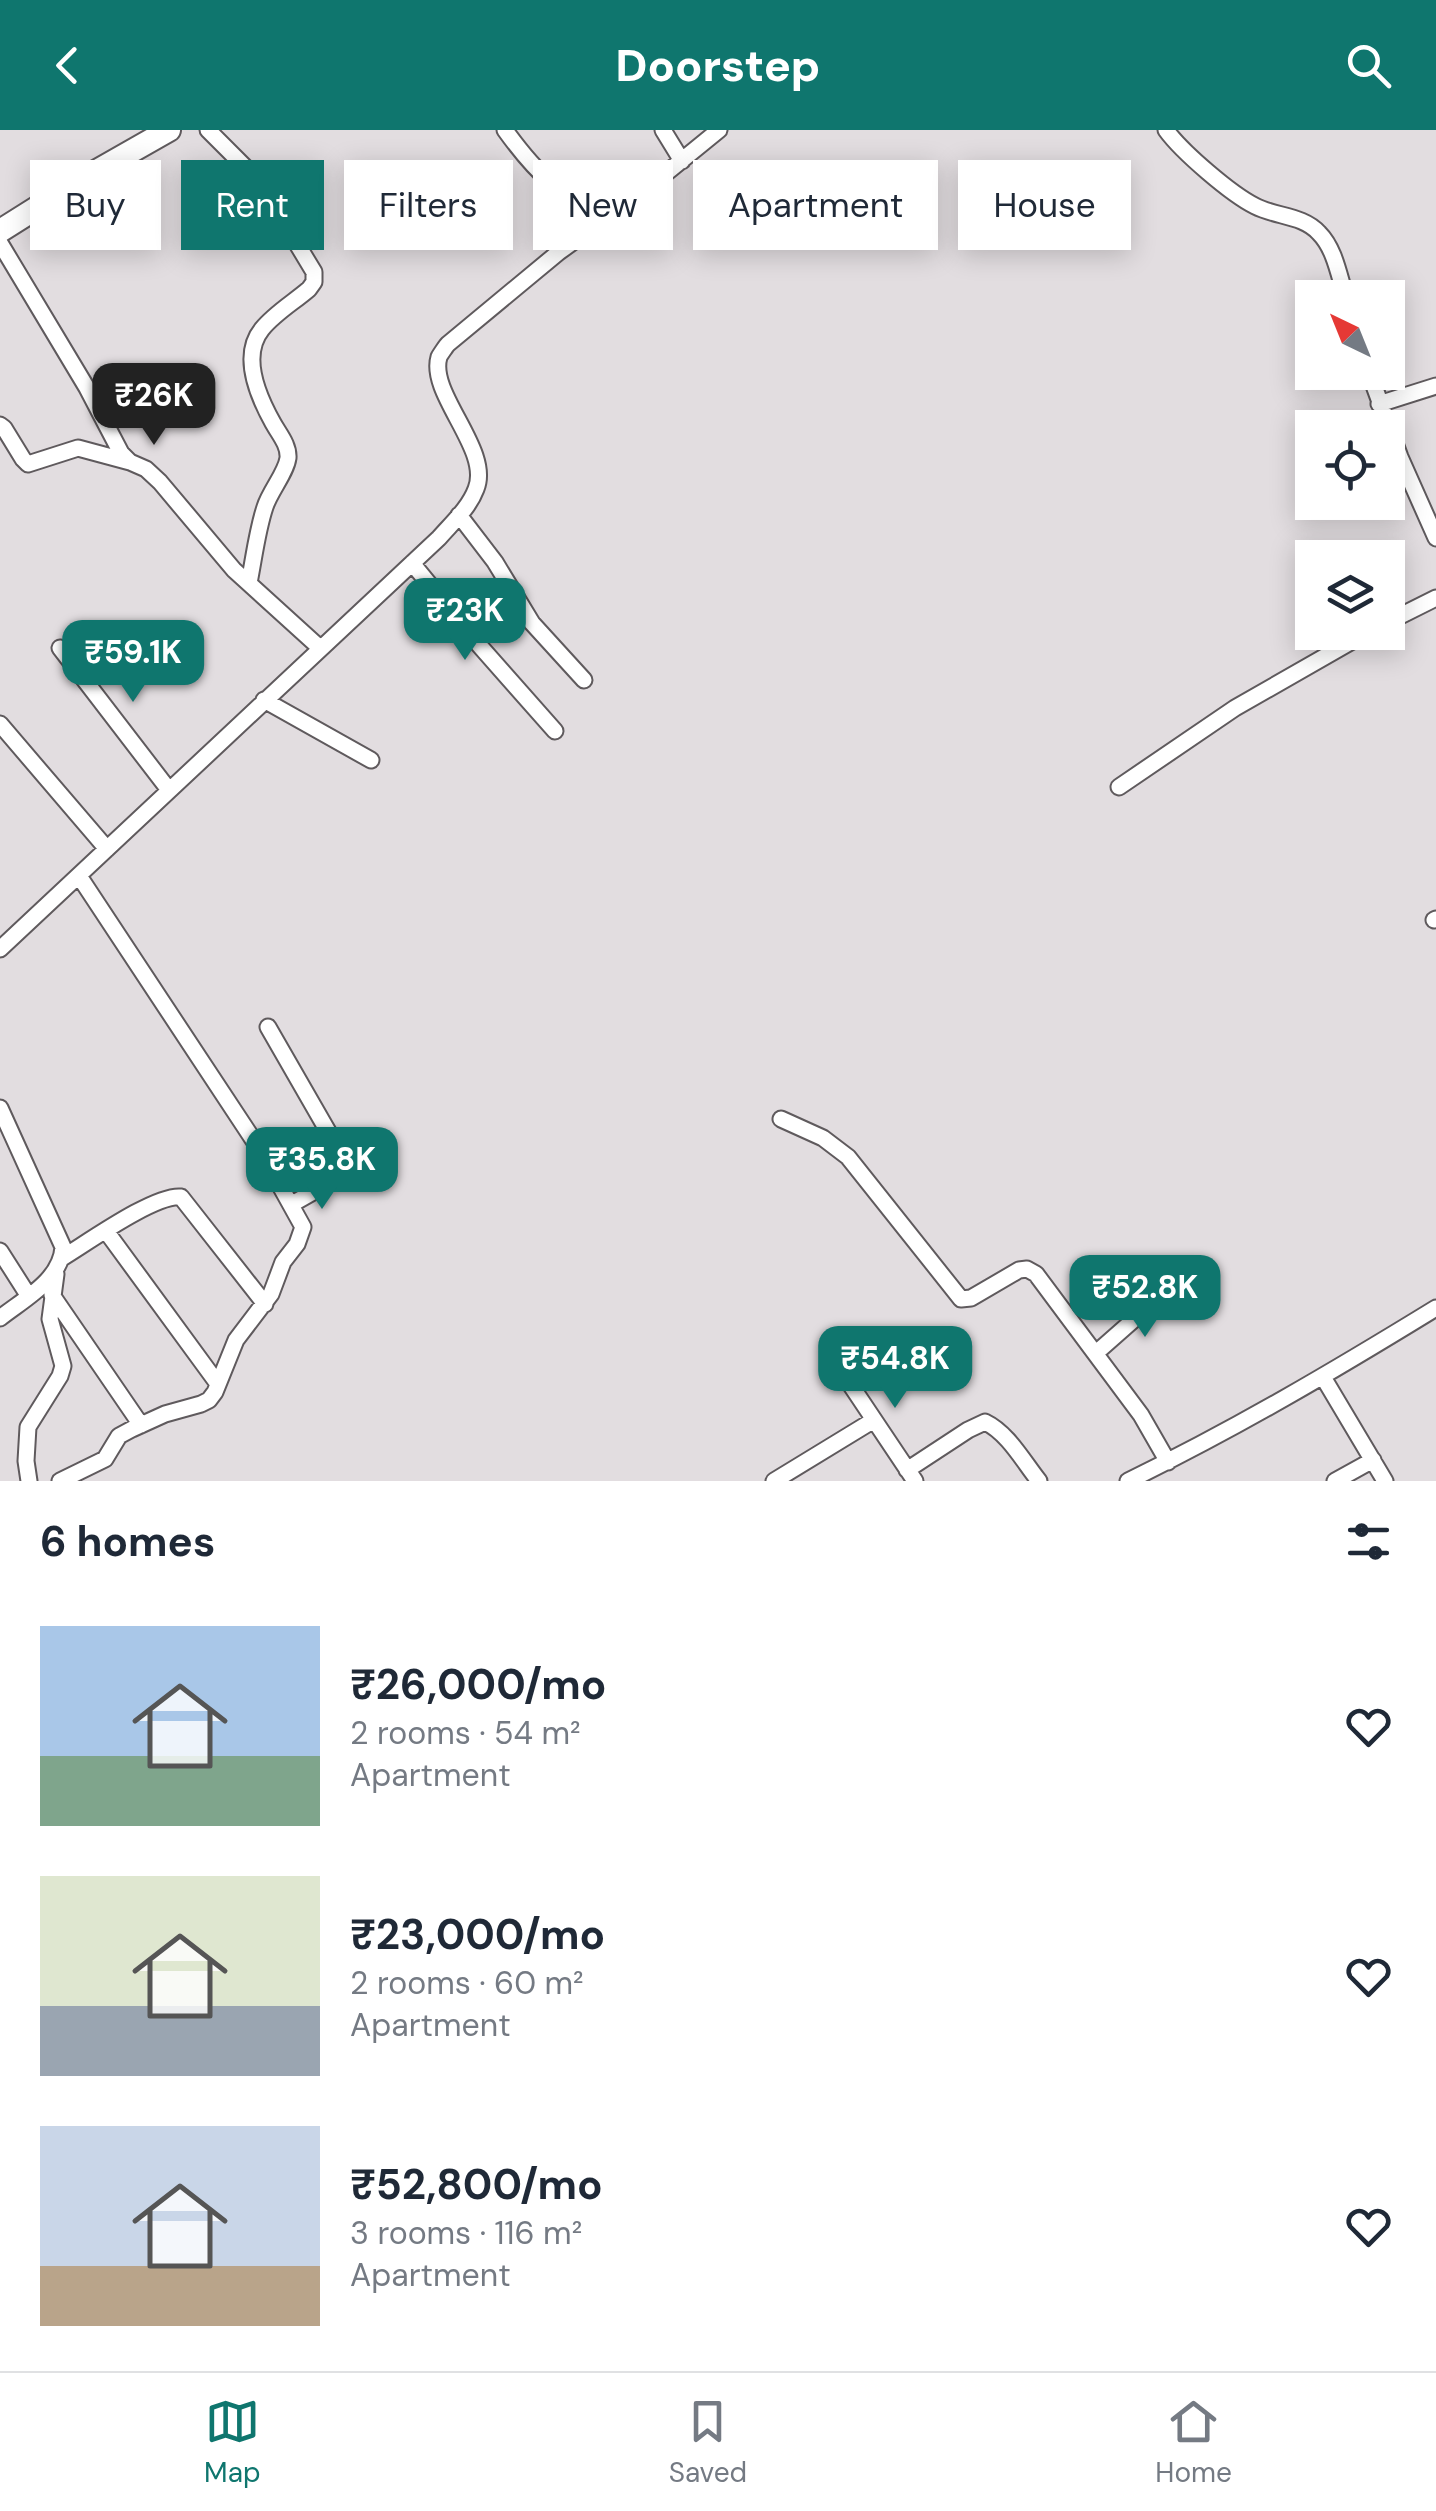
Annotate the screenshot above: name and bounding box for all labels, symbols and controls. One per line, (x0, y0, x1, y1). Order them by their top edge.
text: Doorstep (616, 36, 820, 95)
icon: back (40, 38, 95, 93)
icon: search (1341, 38, 1396, 93)
chip: Buy (30, 160, 161, 250)
chip: Rent (181, 160, 324, 250)
chip: Filters (344, 160, 513, 250)
chip: New (533, 160, 673, 250)
chip: Apartment (693, 160, 938, 250)
chip: House (958, 160, 1131, 250)
north arrow (1295, 280, 1405, 390)
map controls (1295, 280, 1405, 650)
pin: ₹26K (95, 363, 213, 448)
text: ₹26K (114, 374, 194, 416)
button: locate (1295, 410, 1405, 520)
button: layers (1295, 540, 1405, 650)
pin: ₹23K (406, 578, 524, 663)
text: ₹23K (426, 589, 504, 631)
pin: ₹59.1K (52, 620, 214, 705)
text: ₹59.1K (84, 631, 182, 673)
pin: ₹35.8K (241, 1127, 403, 1212)
text: ₹35.8K (268, 1138, 376, 1180)
pin: ₹52.8K (1064, 1255, 1226, 1340)
text: ₹52.8K (1091, 1266, 1199, 1308)
pin: ₹54.8K (814, 1326, 976, 1411)
text: ₹54.8K (840, 1337, 950, 1379)
text: 6 homes (40, 1514, 215, 1569)
icon: filters (1341, 1514, 1396, 1569)
text: ₹26,000/mo (350, 1657, 606, 1712)
icon: home (120, 1666, 240, 1786)
icon: heart (1341, 1699, 1396, 1754)
text: 2 rooms · 54 m² (350, 1712, 581, 1754)
text: Apartment (350, 1754, 511, 1796)
text: ₹23,000/mo (350, 1907, 605, 1962)
icon: home (120, 1916, 240, 2036)
icon: heart (1341, 1949, 1396, 2004)
text: 2 rooms · 60 m² (350, 1962, 584, 2004)
text: Apartment (350, 2004, 511, 2046)
text: ₹52,800/mo (350, 2157, 603, 2212)
icon: home (120, 2166, 240, 2286)
icon: heart (1341, 2199, 1396, 2254)
text: 3 rooms · 116 m² (350, 2212, 582, 2254)
text: Apartment (350, 2254, 511, 2296)
tab: Map (204, 2394, 260, 2491)
tab: Saved (669, 2394, 747, 2491)
tab: Home (1155, 2394, 1232, 2491)

